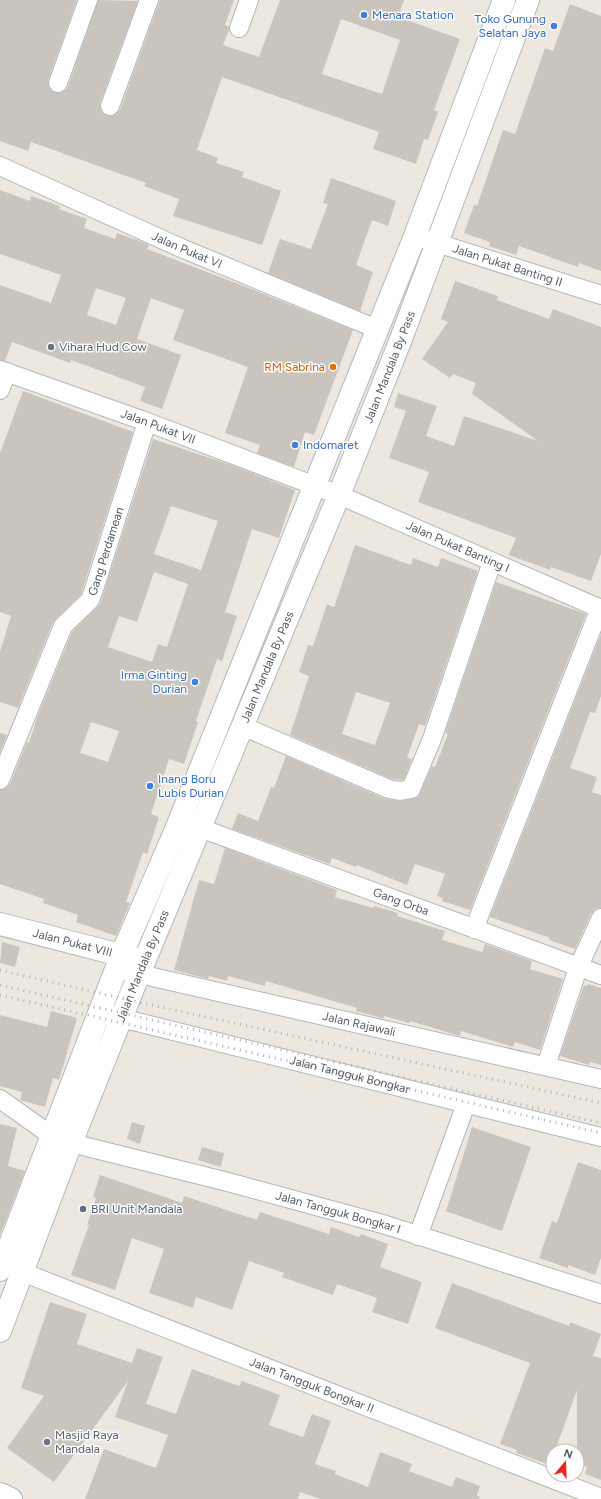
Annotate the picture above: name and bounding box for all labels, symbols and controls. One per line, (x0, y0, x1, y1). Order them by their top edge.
place label: Menara Station (372, 8, 454, 22)
marker: Menara Station (359, 10, 369, 20)
place label: Toko Gunung Selatan Jaya (475, 12, 546, 40)
marker: Toko Gunung Selatan Jaya (549, 21, 559, 31)
street label: Jalan Pukat VI (150, 229, 224, 271)
street label: Jalan Pukat Banting II (451, 241, 564, 289)
street label: Jalan Mandala By Pass (361, 308, 418, 425)
place label: Vihara Hud Cow (59, 340, 147, 354)
marker: Vihara Hud Cow (46, 342, 56, 352)
place label: RM Sabrina (264, 360, 325, 374)
marker: RM Sabrina (328, 362, 338, 372)
street label: Jalan Pukat VII (119, 406, 197, 447)
place label: Indomaret (303, 438, 359, 452)
marker: Indomaret (290, 440, 300, 450)
street label: Gang Perdamean (85, 505, 127, 598)
street label: Jalan Pukat Banting I (404, 518, 512, 575)
street label: Jalan Mandala By Pass (238, 609, 297, 725)
place label: Irma Ginting Durian (121, 668, 187, 696)
marker: Irma Ginting Durian (190, 677, 200, 687)
place label: Inang Boru Lubis Durian (158, 772, 224, 800)
marker: Inang Boru Lubis Durian (145, 781, 155, 791)
street label: Gang Orba (371, 885, 431, 918)
street label: Jalan Mandala By Pass (114, 908, 172, 1024)
street label: Jalan Pukat VIII (31, 926, 114, 960)
street label: Jalan Rajawali (321, 1009, 397, 1039)
street label: Jalan Tangguk Bongkar (288, 1053, 411, 1096)
street label: Jalan Tangguk Bongkar I (274, 1188, 402, 1236)
place label: BRI Unit Mandala (91, 1202, 182, 1216)
marker: BRI Unit Mandala (78, 1204, 88, 1214)
street label: Jalan Tangguk Bongkar II (247, 1354, 376, 1416)
place label: Masjid Raya Mandala (55, 1428, 119, 1456)
marker: Masjid Raya Mandala (42, 1437, 52, 1447)
north arrow (545, 1443, 585, 1483)
text: N (562, 1446, 574, 1462)

